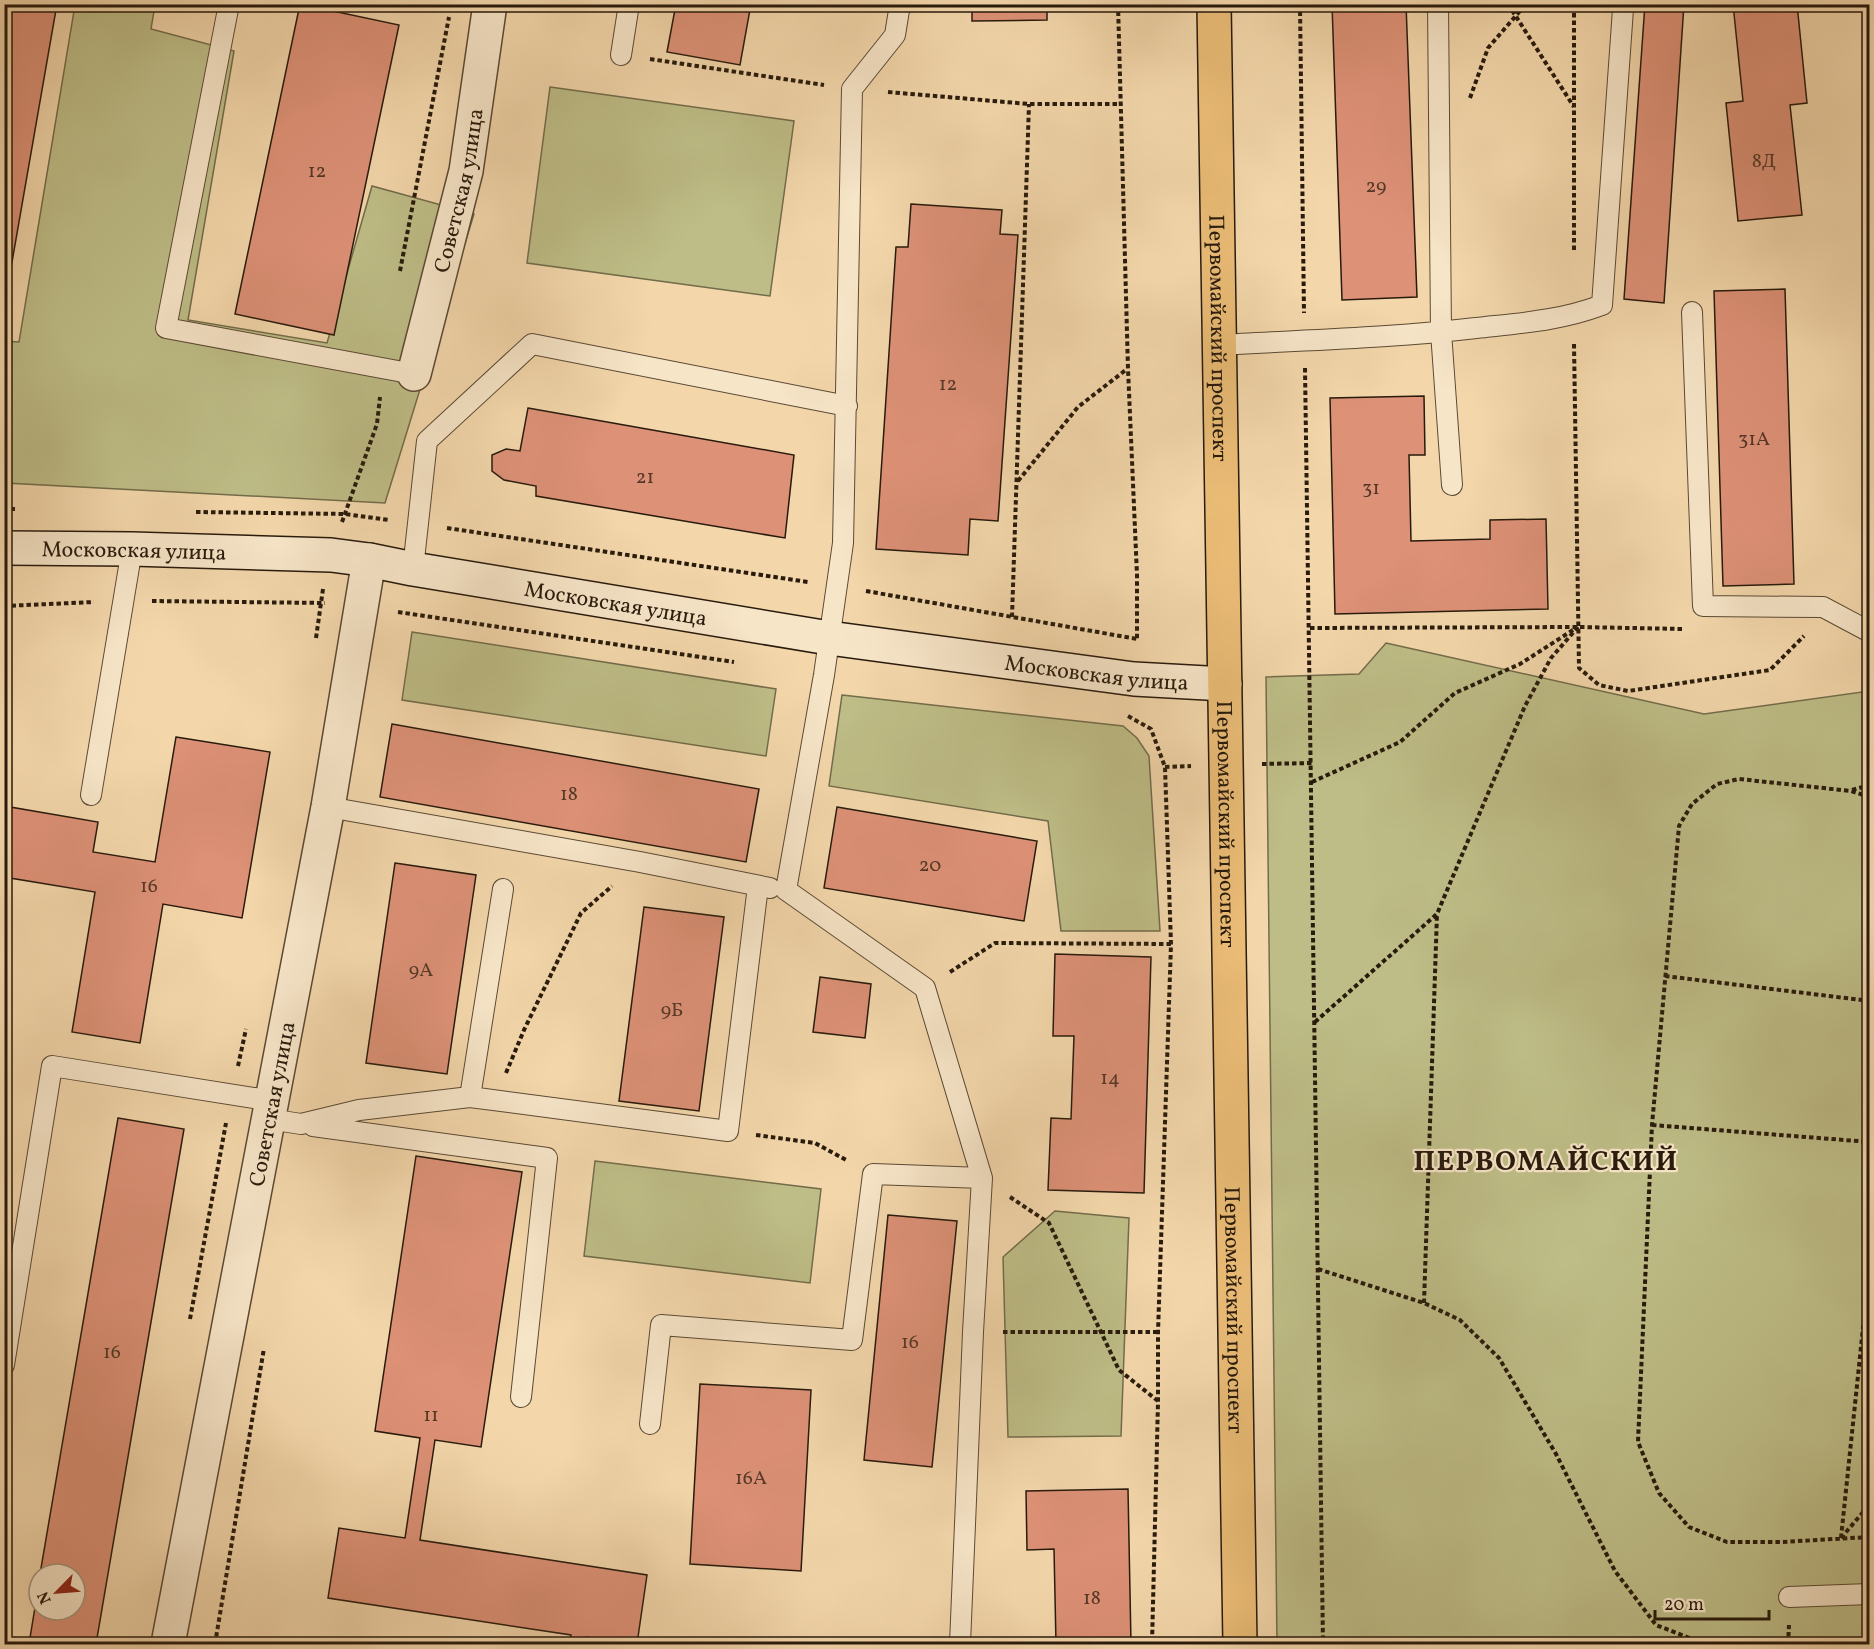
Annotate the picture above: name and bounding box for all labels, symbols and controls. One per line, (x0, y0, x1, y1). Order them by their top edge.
street label: Советская улица (428, 106, 493, 277)
house number: 8Д (1752, 148, 1776, 176)
house number: 12 (308, 158, 326, 186)
house number: 29 (1366, 173, 1386, 201)
street label: Первомайский проспект (1199, 214, 1234, 462)
house number: 12 (939, 371, 957, 399)
house number: 31А (1738, 426, 1770, 454)
house number: 21 (636, 464, 654, 492)
house number: 31 (1362, 475, 1380, 503)
street label: Московская улица (41, 535, 227, 570)
street label: Московская улица (522, 575, 709, 636)
street label: Московская улица (1003, 649, 1189, 700)
street label: Первомайский проспект (1207, 700, 1242, 948)
house number: 18 (560, 781, 578, 809)
house number: 20 (919, 852, 941, 880)
house number: 16 (140, 873, 158, 901)
house number: 9А (409, 957, 433, 985)
house number: 9Б (661, 997, 683, 1025)
street label: Советская улица (243, 1019, 305, 1189)
house number: 14 (1100, 1065, 1120, 1093)
district label: ПЕРВОМАЙСКИЙ (1413, 1143, 1679, 1182)
street label: Первомайский проспект (1215, 1186, 1250, 1434)
house number: 16 (901, 1329, 919, 1357)
house number: 16 (103, 1339, 121, 1367)
house number: 11 (423, 1402, 439, 1430)
house number: 16А (735, 1465, 767, 1493)
north arrow (27, 1562, 87, 1622)
scale bar (1655, 1583, 1769, 1621)
house number: 18 (1083, 1585, 1101, 1613)
text: N (33, 1587, 58, 1607)
text: 20 m (1664, 1593, 1704, 1618)

